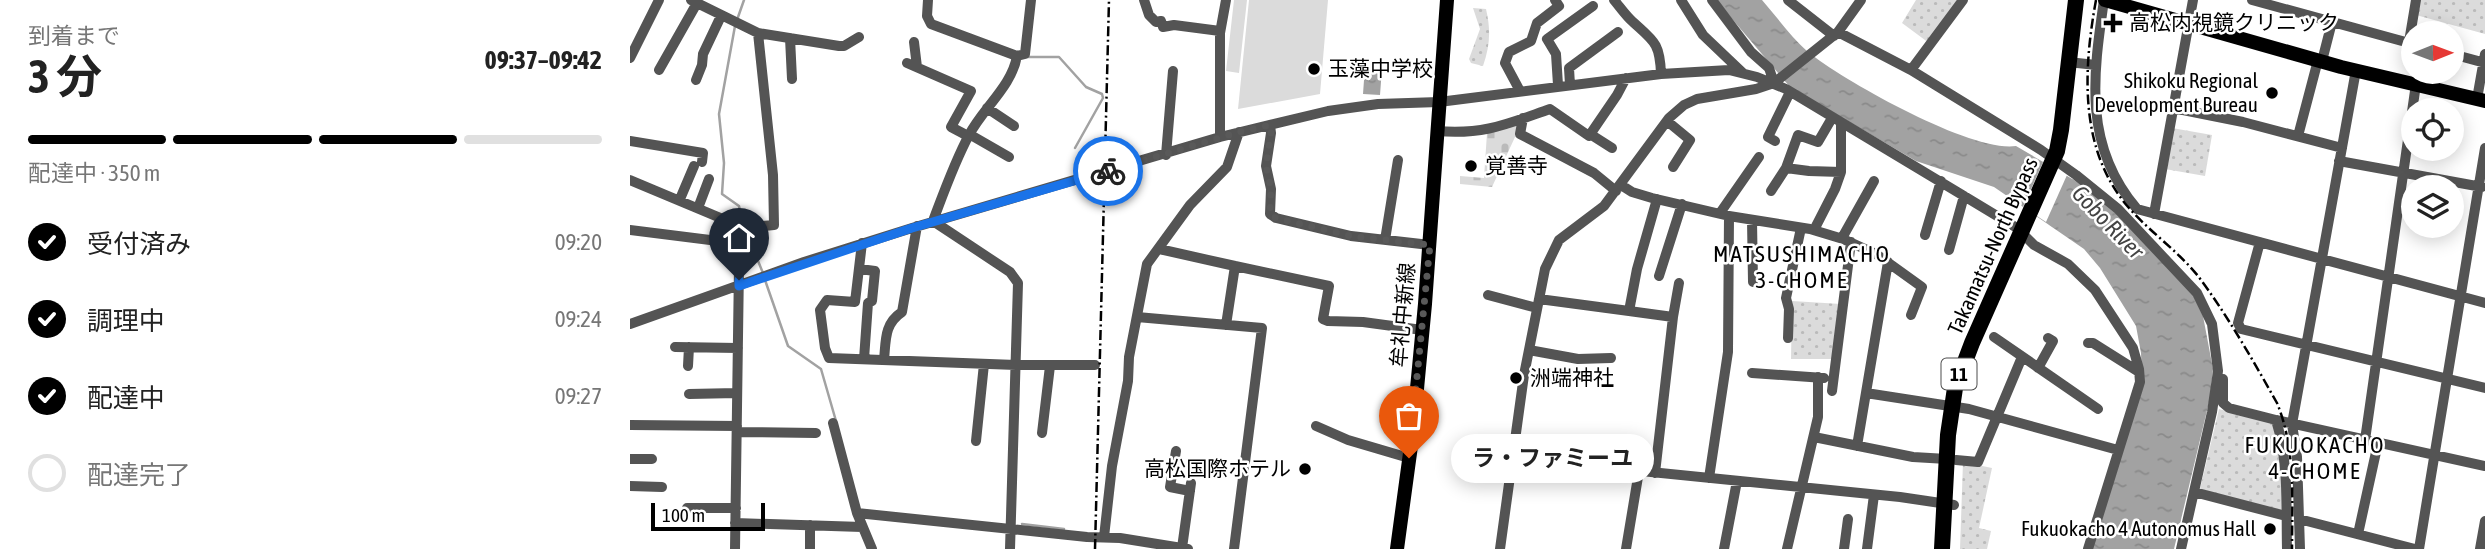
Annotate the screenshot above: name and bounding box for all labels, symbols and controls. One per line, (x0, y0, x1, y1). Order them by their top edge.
place label: 高松内視鏡クリニック (2129, 10, 2339, 34)
marker: 高松内視鏡クリニック (2103, 13, 2123, 33)
north arrow (2401, 21, 2464, 84)
map controls (2401, 21, 2464, 238)
text: 到着まで (28, 23, 120, 49)
text: 09:37–09:42 (485, 45, 602, 75)
text: 3 分 (28, 50, 102, 103)
place label: 玉藻中学校 (1328, 56, 1433, 80)
marker: 玉藻中学校 (1306, 61, 1322, 77)
place label: Shikoku Regional Development Bureau (2094, 68, 2258, 116)
marker: Shikoku Regional Development Bureau (2264, 85, 2280, 101)
button: locate (2401, 98, 2464, 161)
courier (1073, 136, 1143, 206)
icon: bike (1089, 152, 1127, 190)
place label: 覚善寺 (1485, 153, 1548, 177)
street label: Takamatsu-North Bypass (1942, 154, 2042, 338)
marker: 覚善寺 (1463, 158, 1479, 174)
text: 配達中 · 350 m (28, 160, 160, 186)
button: layers (2401, 175, 2464, 238)
water label: Gobo River (2067, 180, 2150, 265)
pin (709, 208, 769, 280)
icon: home (720, 219, 758, 257)
icon: check (28, 223, 66, 261)
text: 受付済み (87, 229, 191, 259)
text: 09:20 (555, 229, 602, 255)
district label: MATSUSHIMACHO 3-CHOME (1713, 241, 1891, 293)
street label: 牟礼中新線 (1385, 262, 1419, 368)
icon: check (28, 300, 66, 338)
text: 調理中 (87, 306, 165, 336)
text: 09:24 (555, 306, 602, 332)
road number: 11 (1942, 358, 1976, 390)
place label: 洲端神社 (1530, 365, 1614, 389)
marker: 洲端神社 (1508, 370, 1524, 386)
icon: check (28, 377, 66, 415)
text: 配達中 (87, 383, 165, 413)
text: 09:27 (555, 383, 602, 409)
pin (1379, 386, 1439, 458)
icon: bag (1390, 397, 1428, 435)
district label: FUKUOKACHO 4-CHOME (2245, 432, 2385, 484)
callout: ラ・ファミーユ (1451, 434, 1654, 482)
text: ラ・ファミーユ (1472, 445, 1633, 471)
place label: 高松国際ホテル (1144, 456, 1291, 480)
text: 配達完了 (87, 460, 191, 490)
marker: 高松国際ホテル (1297, 461, 1313, 477)
scale bar (651, 500, 765, 532)
text: 100 m (662, 504, 705, 526)
place label: Fukuokacho 4 Autonomus Hall (2021, 516, 2256, 540)
marker: Fukuokacho 4 Autonomus Hall (2262, 521, 2278, 537)

